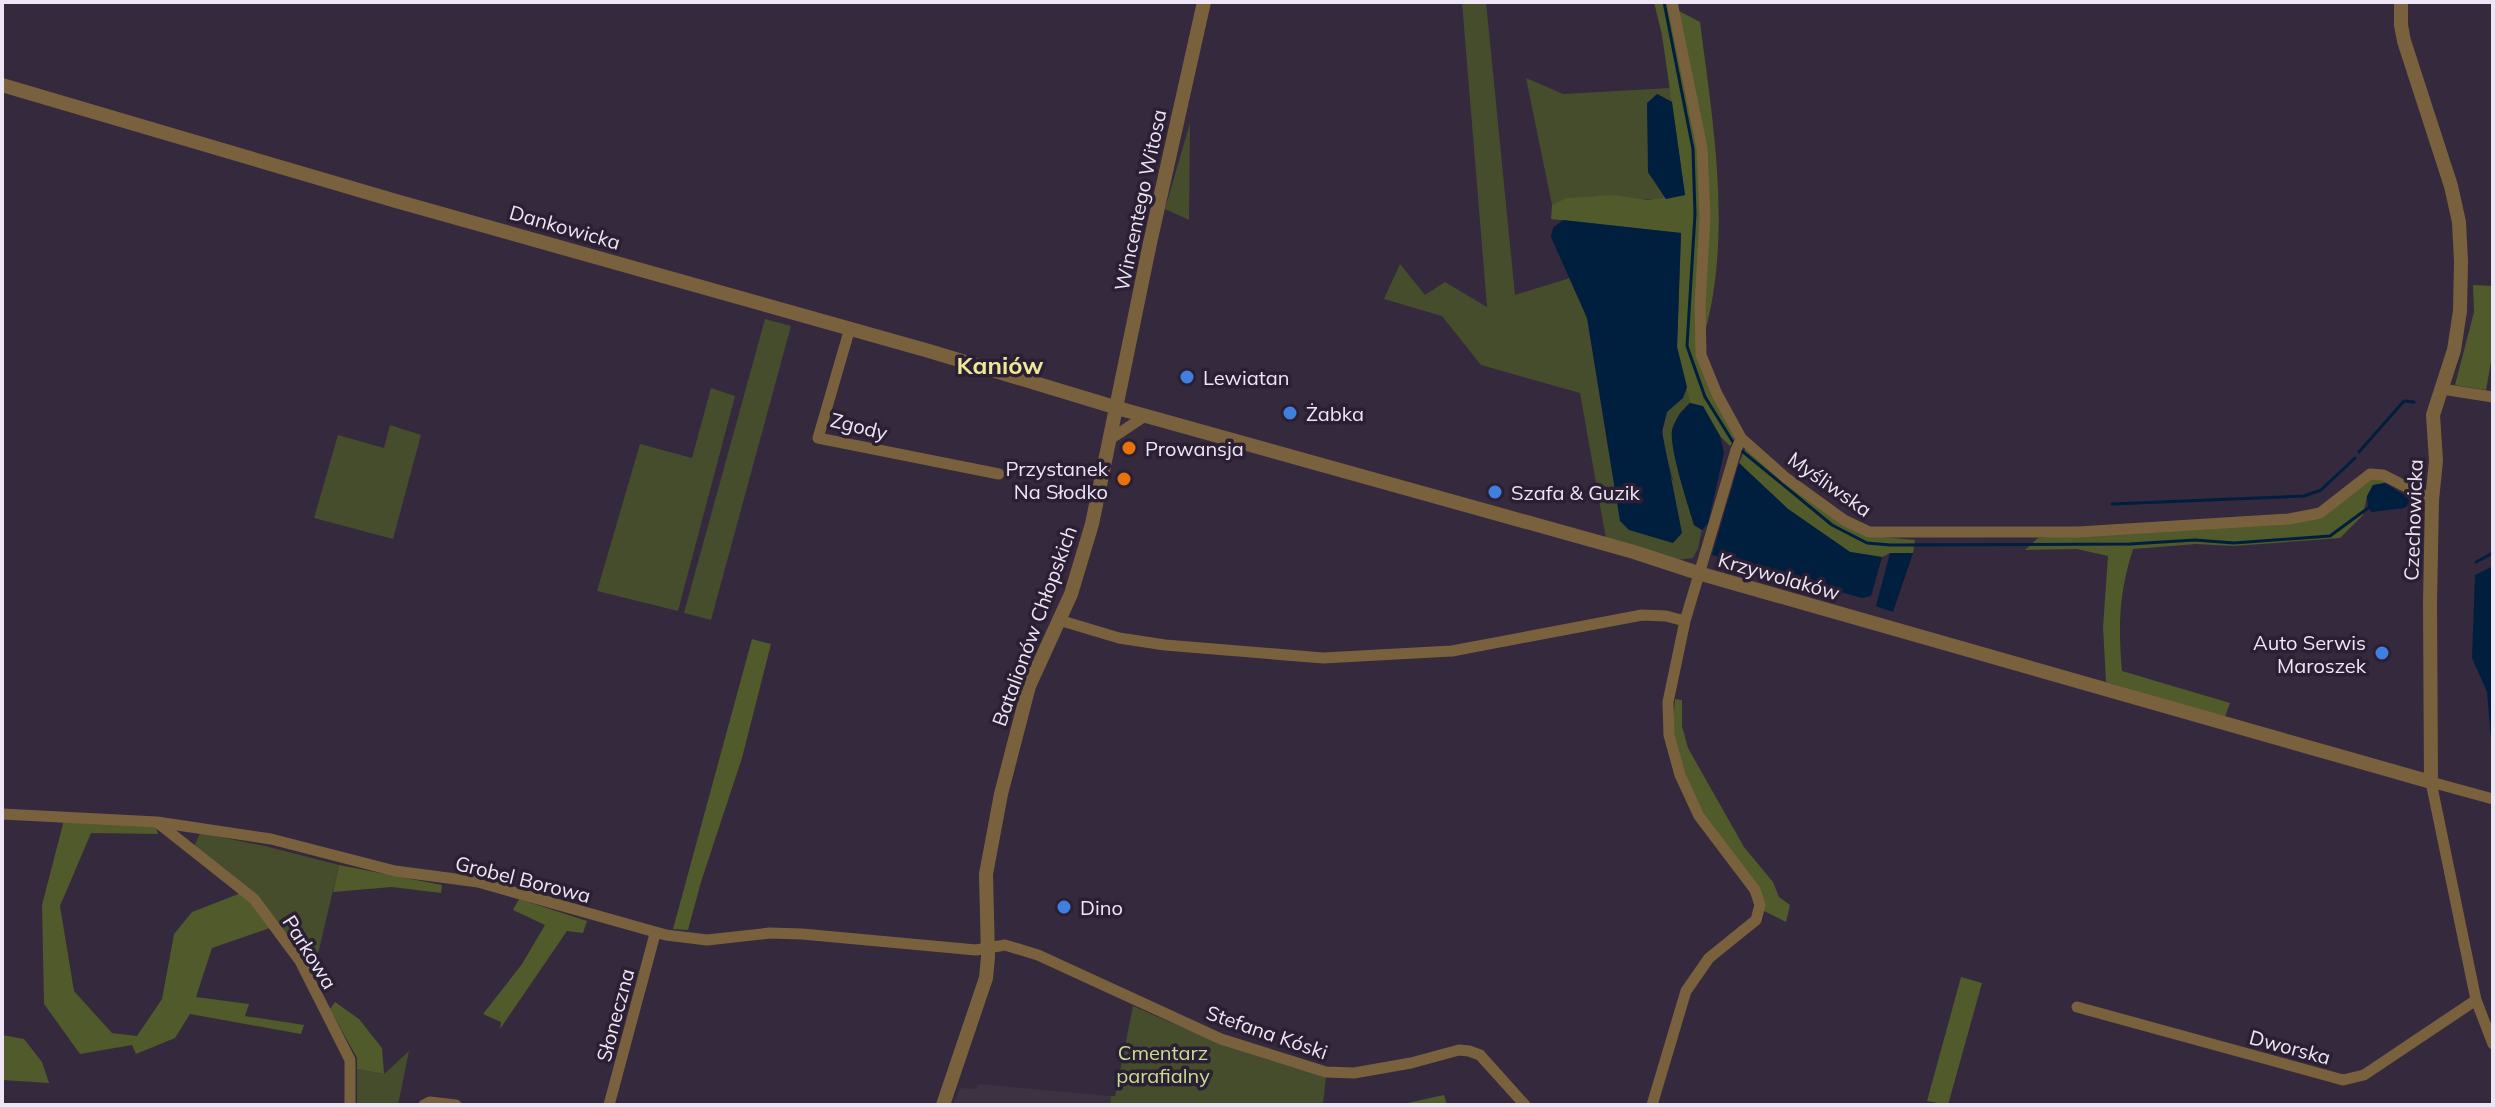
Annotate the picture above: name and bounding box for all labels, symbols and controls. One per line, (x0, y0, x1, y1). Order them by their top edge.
street label: Wincentego Witosa (1109, 107, 1171, 293)
street label: Dankowicka (507, 199, 623, 255)
district label: Kaniów (957, 350, 1043, 380)
place label: Lewiatan (1203, 365, 1289, 390)
marker: Lewiatan (1178, 368, 1196, 386)
place label: Żabka (1306, 401, 1364, 426)
marker: Żabka (1281, 404, 1299, 422)
street label: Zgody (828, 407, 890, 445)
place label: Prowansja (1145, 436, 1244, 461)
marker: Prowansja (1120, 439, 1138, 457)
street label: Myśliwska (1783, 446, 1877, 522)
place label: Przystanek Na Słodko (1005, 456, 1109, 504)
street label: Czechowicka (2398, 459, 2428, 581)
marker: Przystanek Na Słodko (1115, 470, 1133, 488)
place label: Szafa & Guzik (1511, 480, 1641, 505)
marker: Szafa & Guzik (1486, 483, 1504, 501)
street label: Batalionów Chłopskich (986, 522, 1082, 730)
street label: Krzywolaków (1715, 547, 1843, 605)
place label: Auto Serwis Maroszek (2253, 630, 2367, 678)
marker: Auto Serwis Maroszek (2373, 644, 2391, 662)
street label: Grobel Borowa (453, 850, 593, 908)
place label: Dino (1080, 895, 1123, 920)
marker: Dino (1055, 898, 1073, 916)
street label: Parkowa (278, 910, 342, 994)
street label: Słoneczna (591, 966, 639, 1064)
street label: Stefana Kóski (1203, 1000, 1331, 1064)
street label: Dworska (2247, 1024, 2333, 1070)
park label: Cmentarz parafialny (1116, 1040, 1210, 1088)

